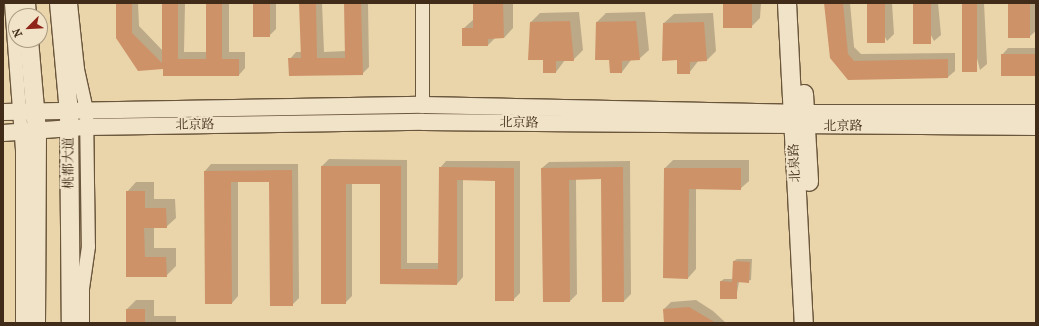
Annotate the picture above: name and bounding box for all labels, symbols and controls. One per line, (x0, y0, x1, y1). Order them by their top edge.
north arrow (8, 8, 48, 48)
text: N (10, 26, 25, 39)
street label: 北京路 (499, 115, 539, 131)
street label: 北京路 (175, 117, 215, 133)
street label: 北京路 (824, 118, 862, 134)
street label: 桃都大道 (61, 137, 77, 189)
street label: 北泉路 (786, 143, 804, 183)

